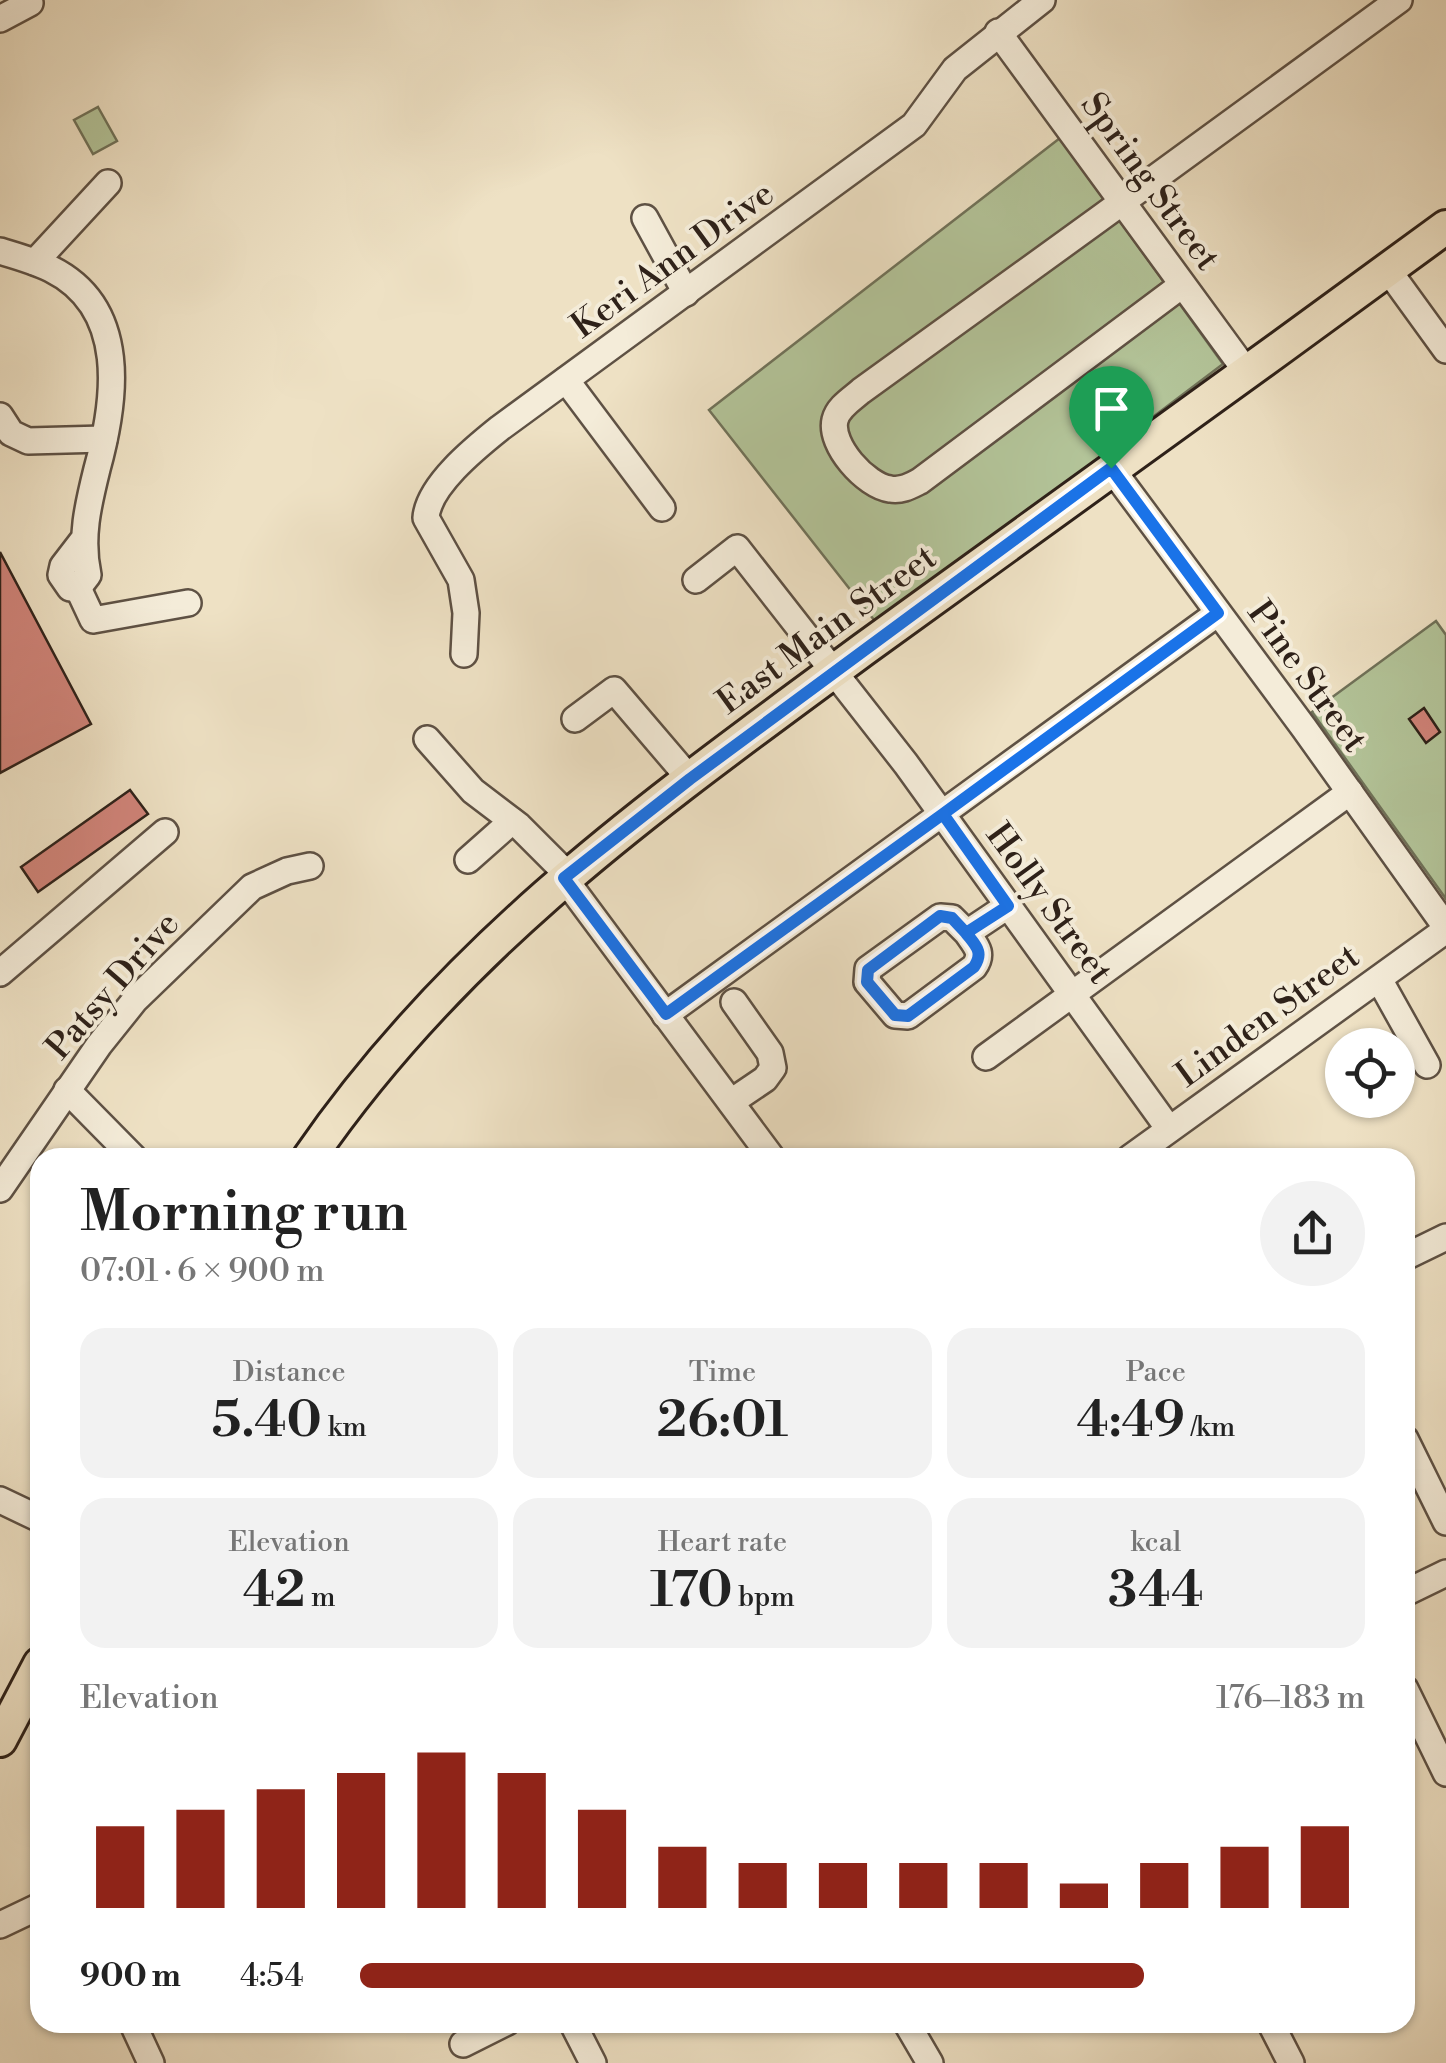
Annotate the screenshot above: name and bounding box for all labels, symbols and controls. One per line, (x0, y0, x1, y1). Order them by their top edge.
street label: Spring Street (1071, 85, 1229, 279)
street label: Keri Ann Drive (563, 172, 782, 348)
pin (1069, 366, 1154, 469)
icon: arrive (1084, 381, 1139, 436)
street label: East Main Street (709, 536, 945, 724)
street label: Pine Street (1238, 593, 1376, 761)
street label: Holly Street (976, 815, 1121, 993)
street label: Patsy Drive (37, 903, 189, 1069)
street label: Linden Street (1168, 935, 1368, 1097)
map controls (1325, 1028, 1415, 1118)
button: locate (1325, 1028, 1415, 1118)
text: Morning run (80, 1179, 408, 1248)
button: share (1260, 1181, 1365, 1286)
text: 07:01 · 6 × 900 m (80, 1251, 325, 1291)
text: Distance (233, 1355, 346, 1390)
text: Time (689, 1355, 756, 1390)
text: Pace (1126, 1355, 1186, 1390)
text: 5.40 (212, 1390, 322, 1452)
text: 26:01 (657, 1390, 788, 1452)
text: 4:49 (1076, 1390, 1185, 1452)
text: km (322, 1410, 367, 1445)
text: /km (1185, 1410, 1235, 1445)
text: Elevation (229, 1525, 350, 1560)
text: Heart rate (658, 1525, 787, 1560)
text: kcal (1130, 1525, 1181, 1560)
text: 42 (243, 1560, 305, 1622)
text: 170 (650, 1560, 732, 1622)
text: 344 (1108, 1560, 1204, 1622)
text: m (305, 1580, 336, 1615)
text: bpm (732, 1580, 795, 1615)
text: Elevation (80, 1678, 219, 1718)
text: 176–183 m (1216, 1678, 1365, 1718)
text: 900 m (80, 1956, 181, 1996)
text: 4:54 (240, 1956, 304, 1996)

